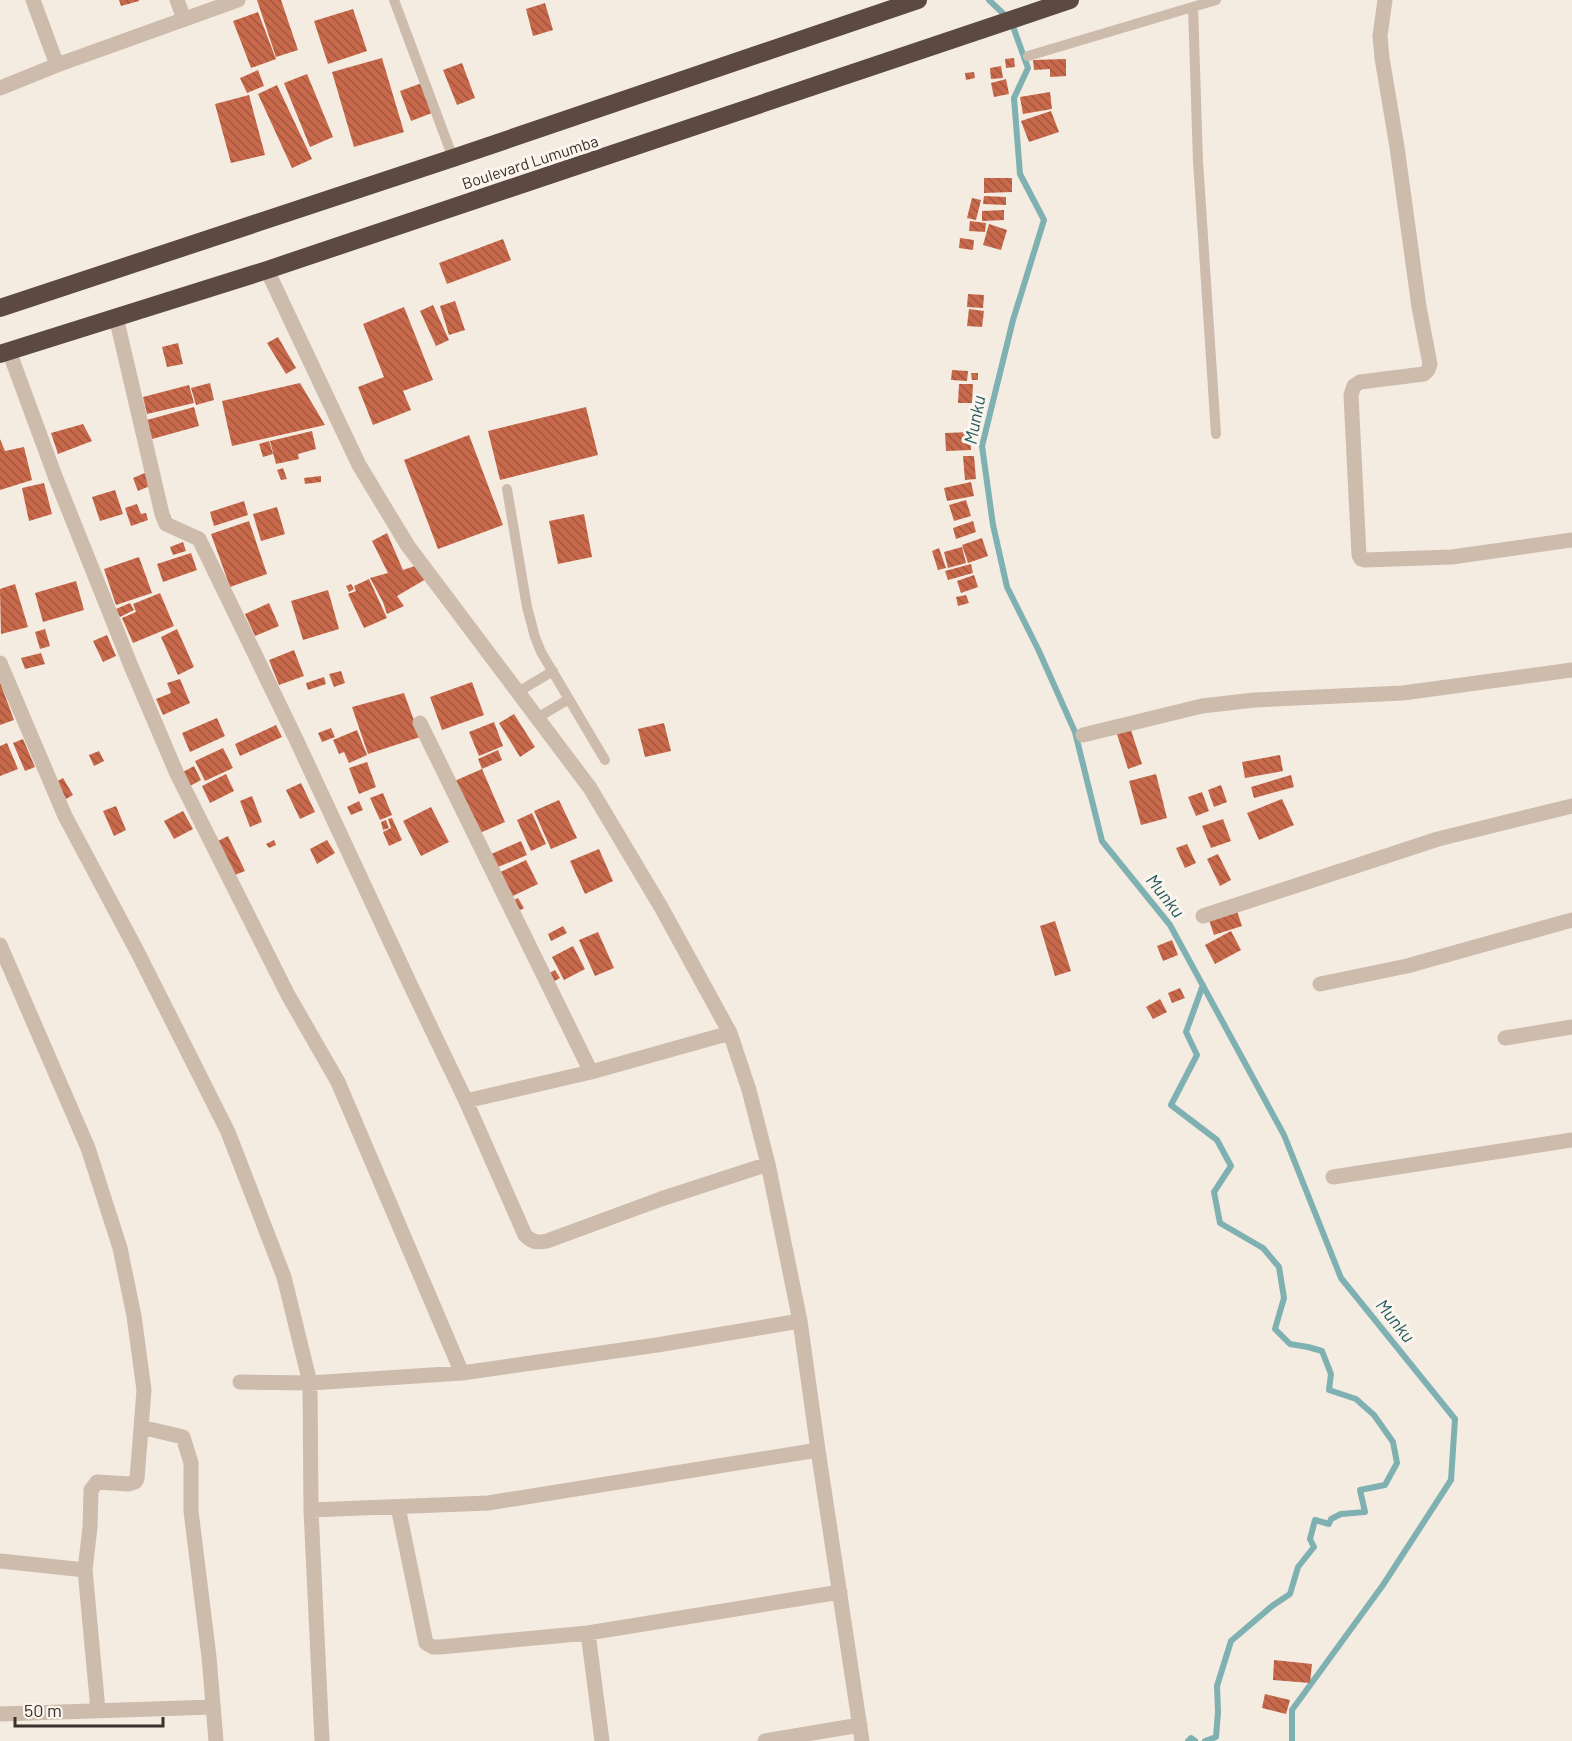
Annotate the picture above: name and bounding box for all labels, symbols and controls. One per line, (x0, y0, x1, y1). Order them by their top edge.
street label: Boulevard Lumumba (459, 131, 600, 193)
water label: Munku (959, 393, 990, 446)
water label: Munku (1142, 869, 1190, 922)
water label: Munku (1372, 1294, 1420, 1346)
scale bar (15, 1690, 164, 1728)
text: 50 m (24, 1699, 62, 1721)

